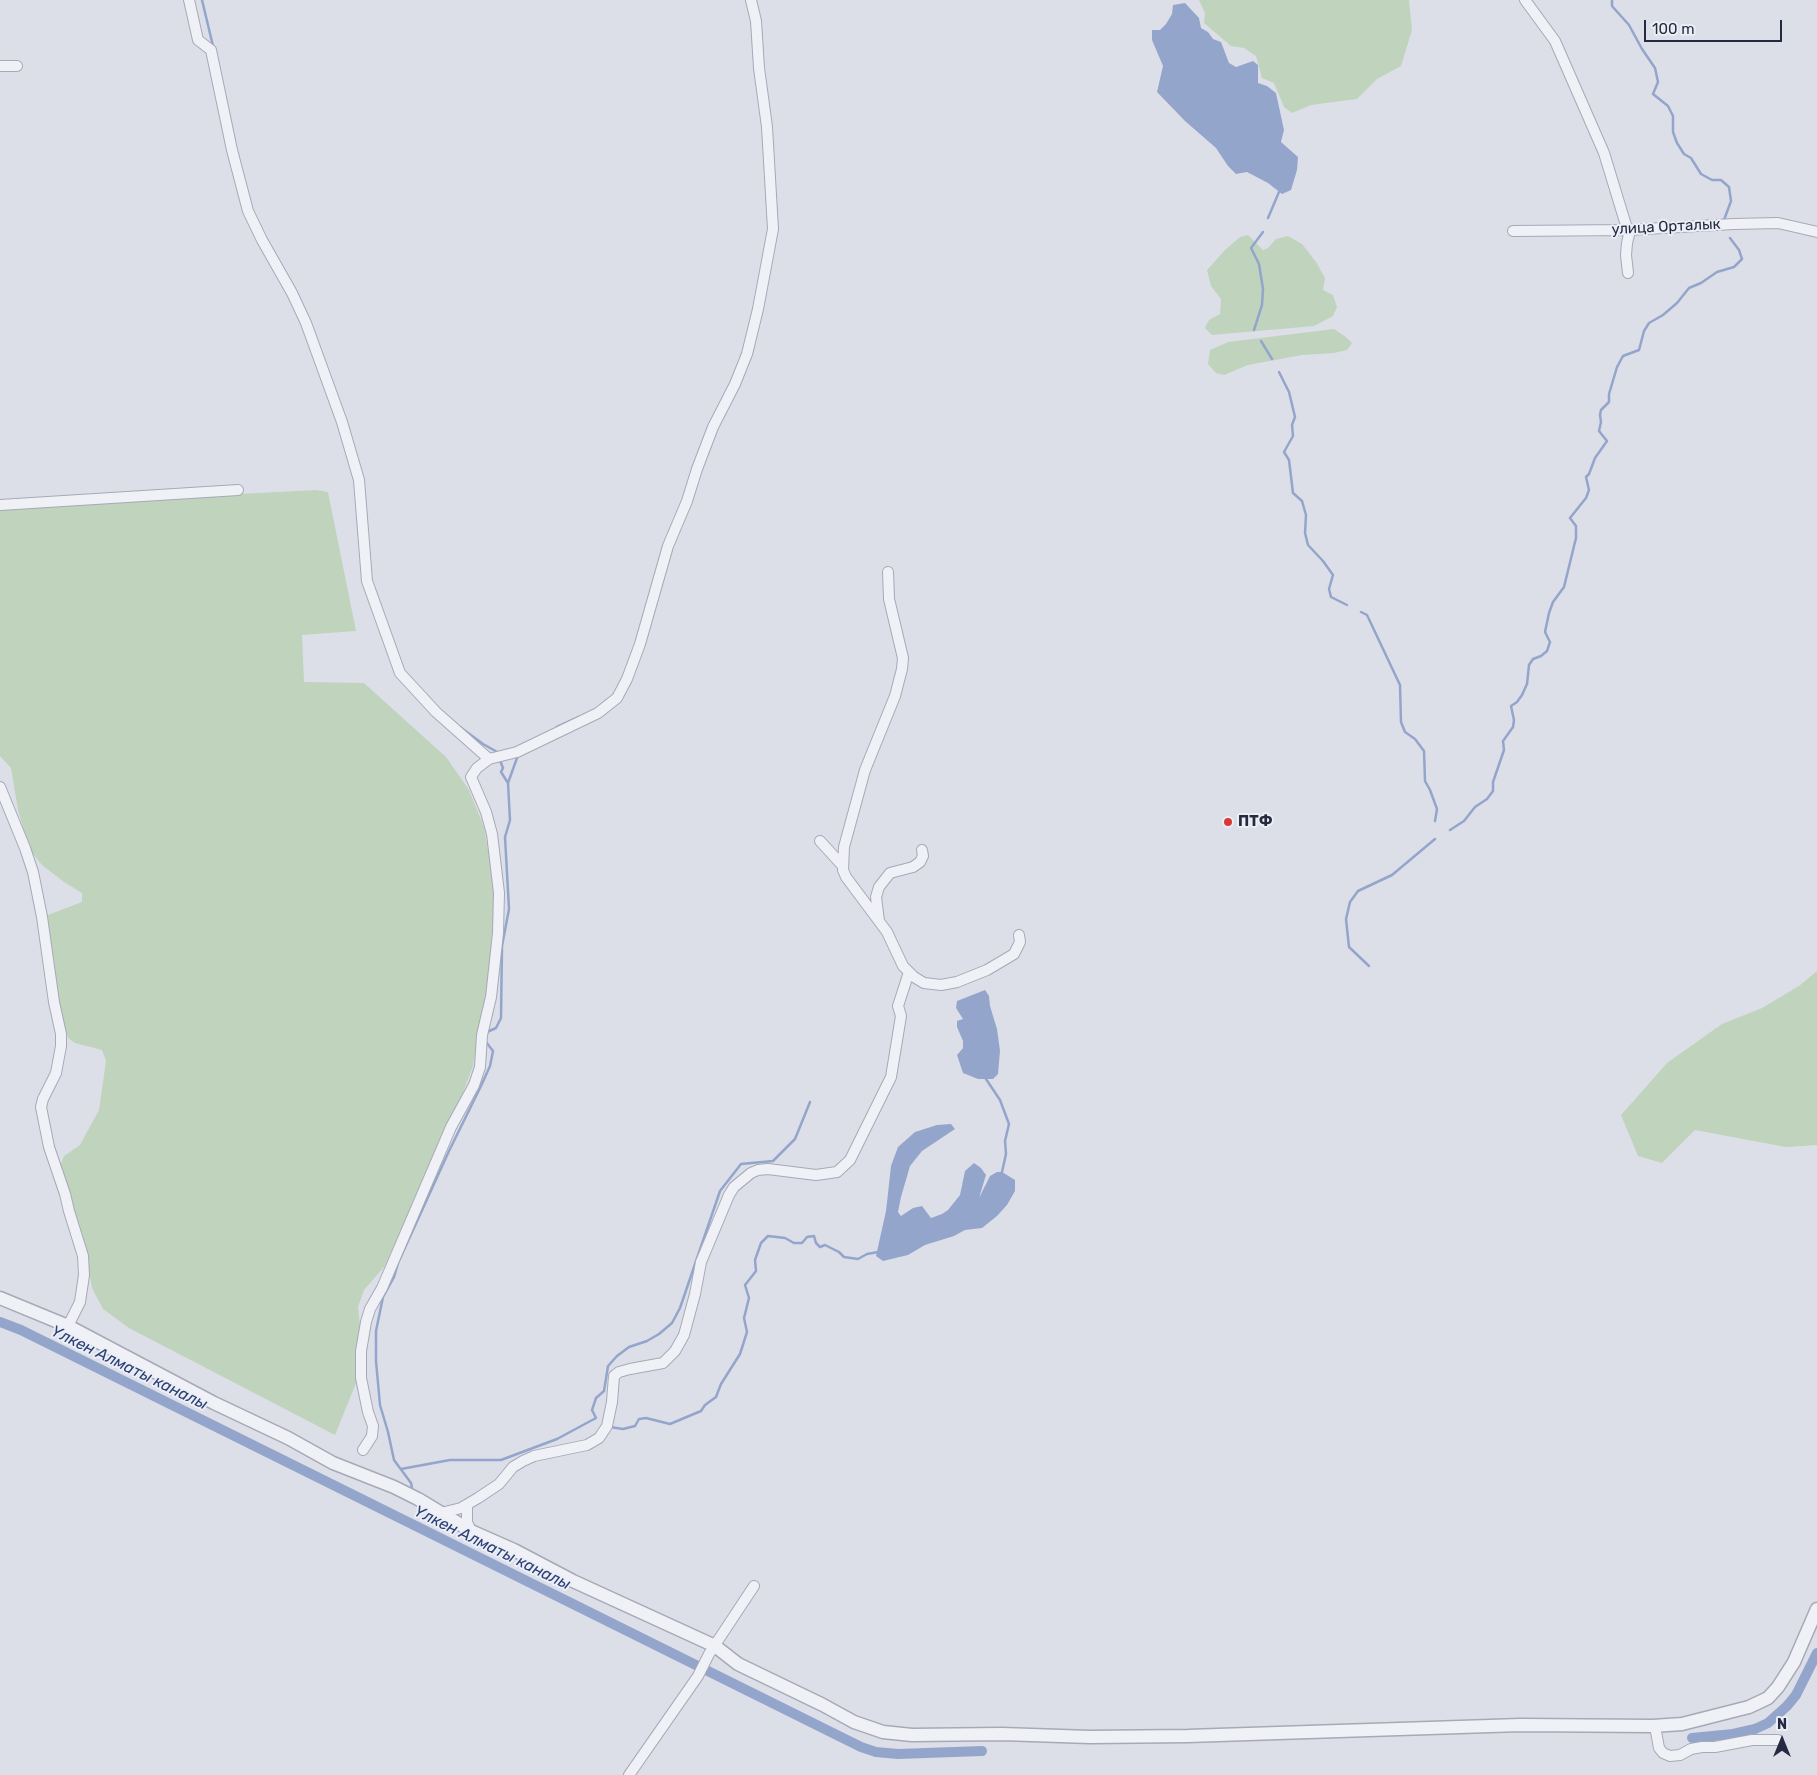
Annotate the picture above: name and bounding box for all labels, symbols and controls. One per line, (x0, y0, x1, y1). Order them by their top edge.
scale bar (1647, 10, 1784, 42)
text: 100 m (1652, 20, 1694, 38)
street label: улица Орталык (1611, 215, 1721, 239)
place label: ПТФ (1238, 813, 1273, 831)
marker: ПТФ (1222, 816, 1234, 828)
water label: Үлкен Алматы каналы (48, 1322, 210, 1414)
water label: Үлкен Алматы каналы (411, 1502, 573, 1594)
north arrow (1757, 1715, 1807, 1765)
text: N (1777, 1716, 1787, 1733)

